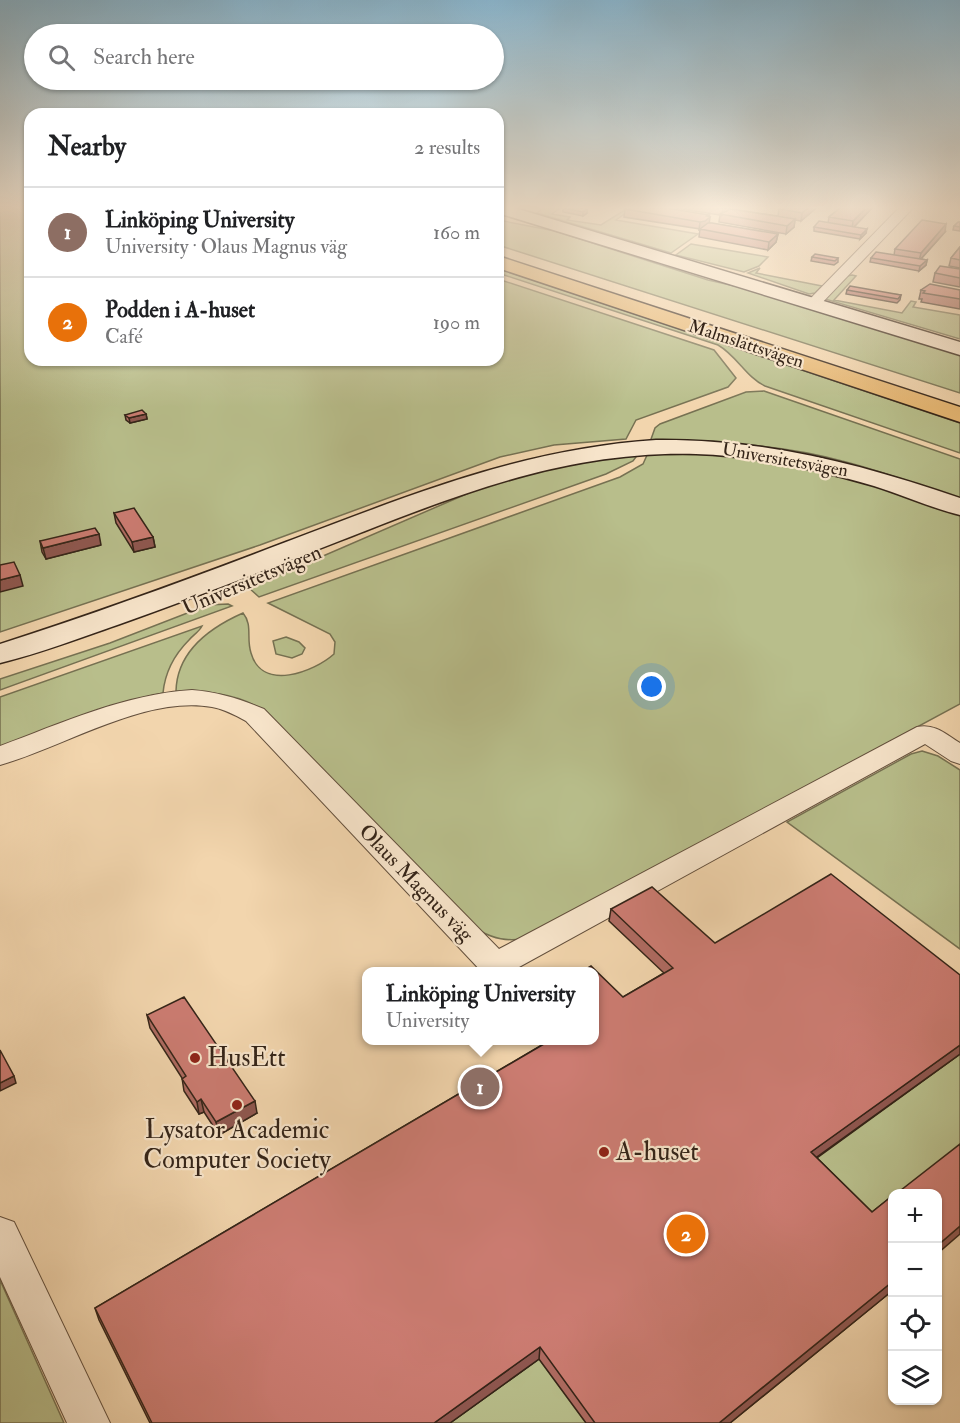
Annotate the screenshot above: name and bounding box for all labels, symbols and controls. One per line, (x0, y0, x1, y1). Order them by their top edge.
search box (24, 24, 504, 90)
icon: search (45, 41, 78, 74)
text: Search here (93, 43, 195, 71)
text: Nearby (48, 131, 126, 163)
text: 2 results (414, 135, 480, 160)
text: Linköping University (105, 206, 294, 234)
text: 1 (64, 220, 71, 245)
text: 160 m (433, 220, 480, 245)
text: University · Olaus Magnus väg (105, 234, 347, 259)
text: Podden i A-huset (105, 296, 255, 324)
text: 2 (62, 310, 73, 335)
text: 190 m (433, 310, 480, 335)
street label: Malmslättsvägen (685, 315, 807, 373)
text: Café (105, 324, 143, 349)
street label: Universitetsvägen (720, 438, 850, 482)
street label: Universitetsvägen (178, 538, 326, 621)
your location (637, 672, 666, 701)
street label: Olaus Magnus väg (353, 818, 480, 948)
popup (362, 967, 599, 1045)
text: Linköping University (386, 980, 575, 1008)
text: University (386, 1008, 469, 1033)
place label: HusEtt (207, 1042, 286, 1074)
marker: HusEtt (188, 1051, 202, 1065)
pin: 1 (460, 1064, 500, 1110)
marker: Lysator Academic Computer Society (230, 1098, 244, 1112)
place label: Lysator Academic Computer Society (143, 1114, 331, 1177)
place label: A-huset (615, 1136, 699, 1168)
marker: A-huset (597, 1145, 611, 1159)
map controls (888, 1189, 942, 1405)
button: + (888, 1189, 942, 1243)
pin: 2 (666, 1212, 706, 1256)
button: − (888, 1243, 942, 1297)
button: locate (888, 1297, 942, 1351)
button: layers (888, 1351, 942, 1405)

